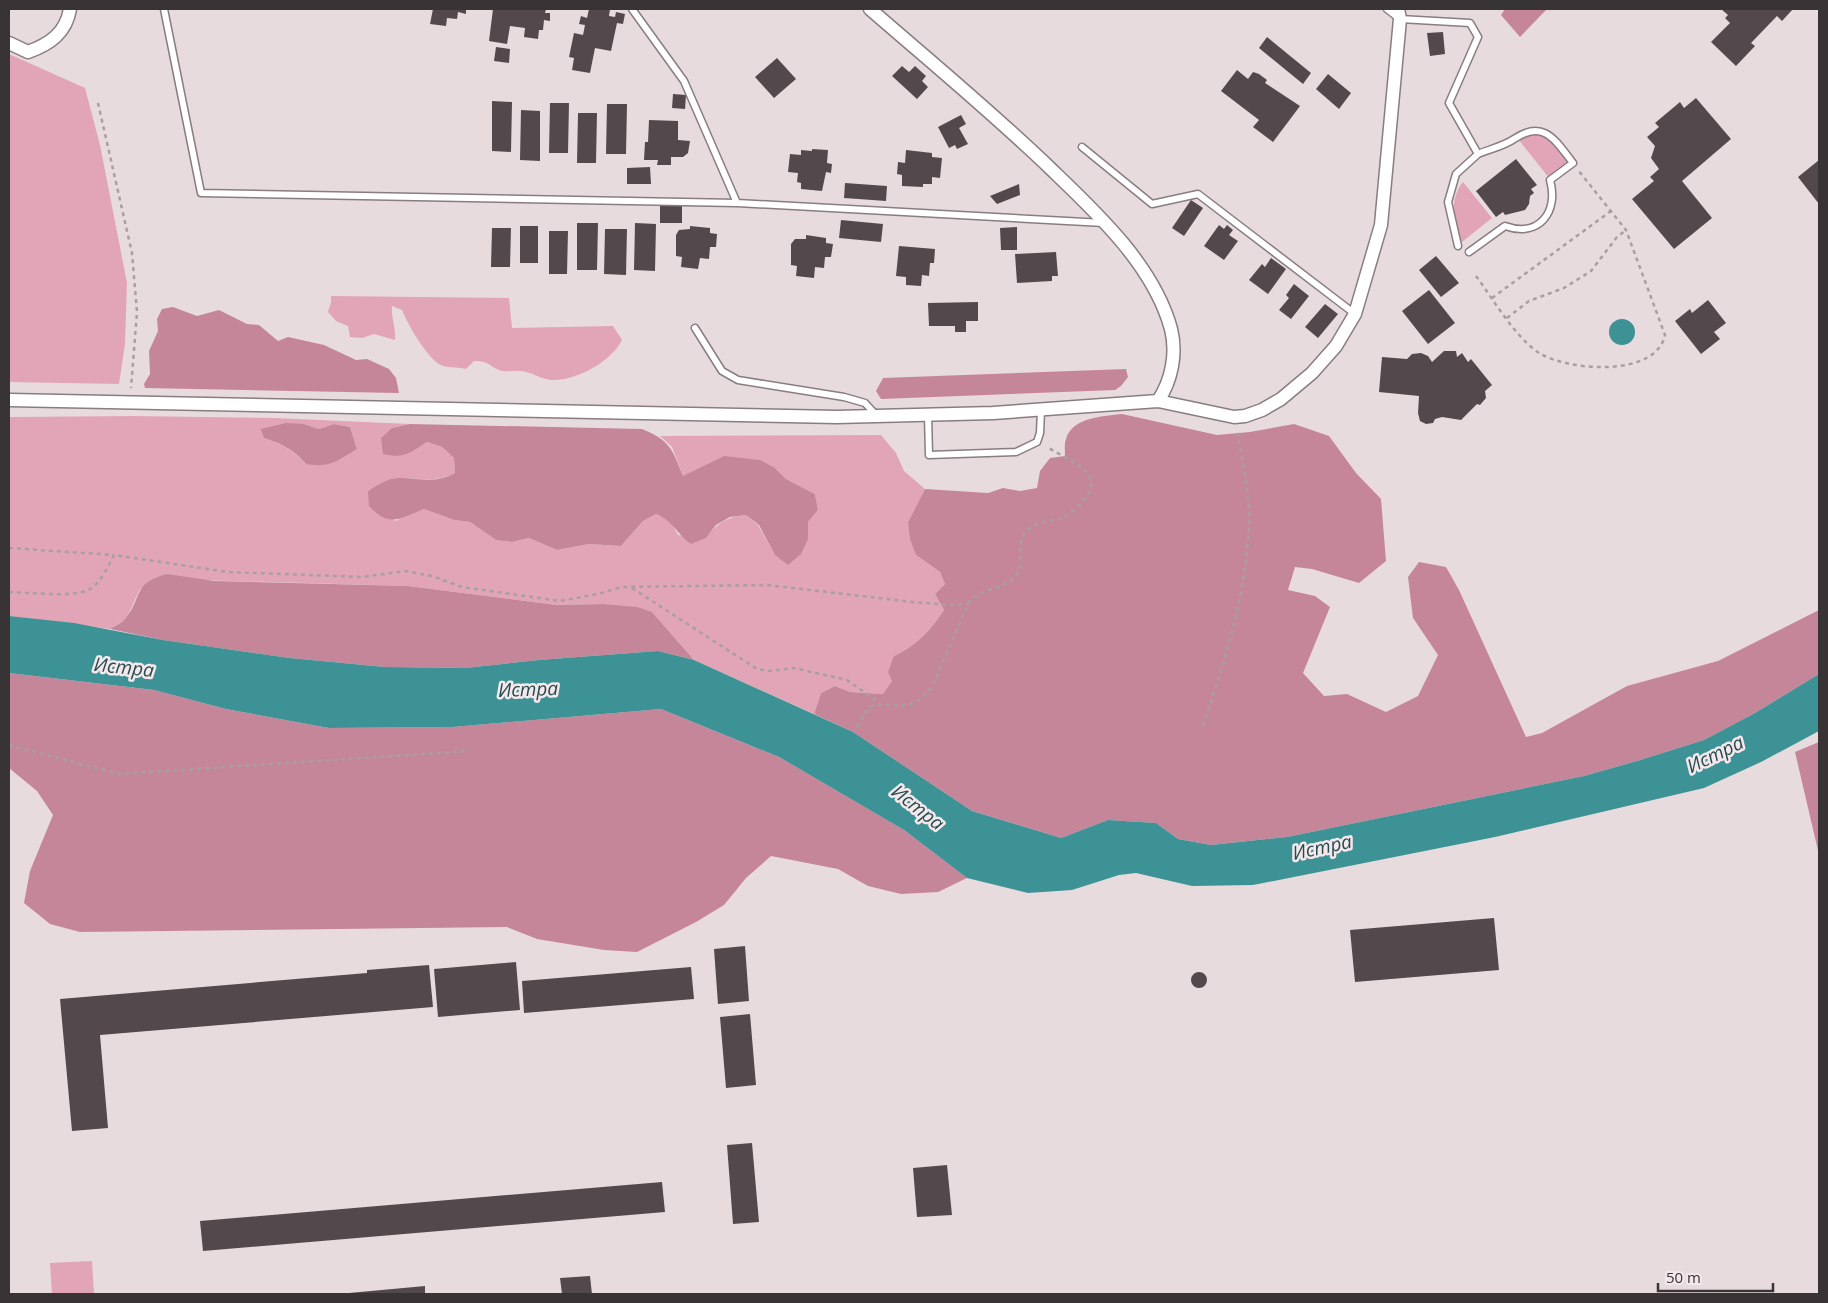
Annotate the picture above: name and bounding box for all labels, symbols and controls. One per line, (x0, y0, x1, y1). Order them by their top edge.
water label: Истра (93, 651, 156, 683)
water label: Истра (497, 675, 559, 703)
water label: Истра (1682, 729, 1748, 779)
water label: Истра (886, 778, 950, 836)
water label: Истра (1290, 828, 1354, 866)
scale bar (1658, 1260, 1773, 1292)
text: 50 m (1666, 1267, 1701, 1287)

